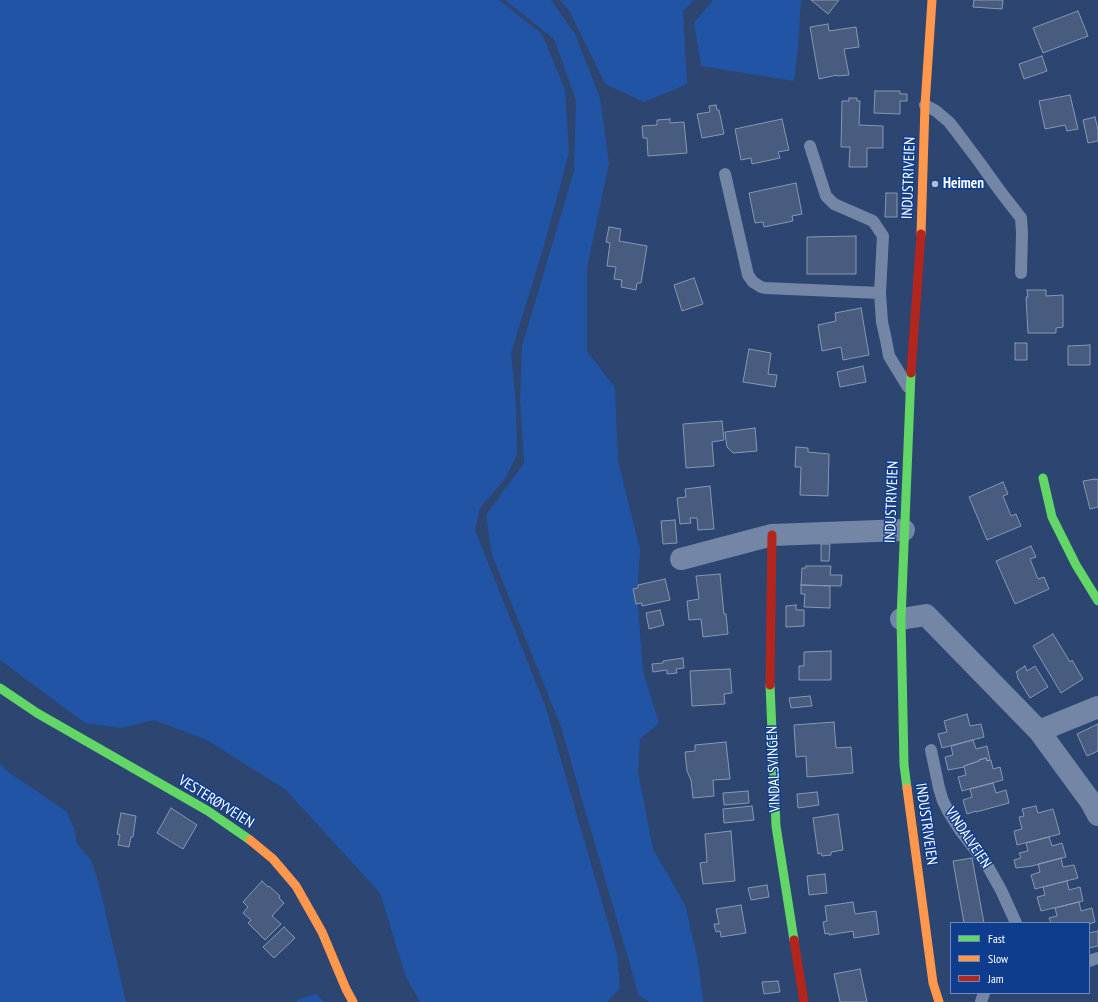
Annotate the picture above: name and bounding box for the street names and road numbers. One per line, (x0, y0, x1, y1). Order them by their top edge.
street label: INDUSTRIVEIEN (899, 136, 919, 220)
street label: INDUSTRIVEIEN (882, 460, 902, 544)
street label: VINDALSVINGEN (764, 726, 784, 812)
street label: VESTERØYVEIEN (175, 772, 257, 832)
street label: INDUSTRIVEIEN (911, 782, 941, 866)
street label: VINDALVEIEN (941, 804, 995, 872)

